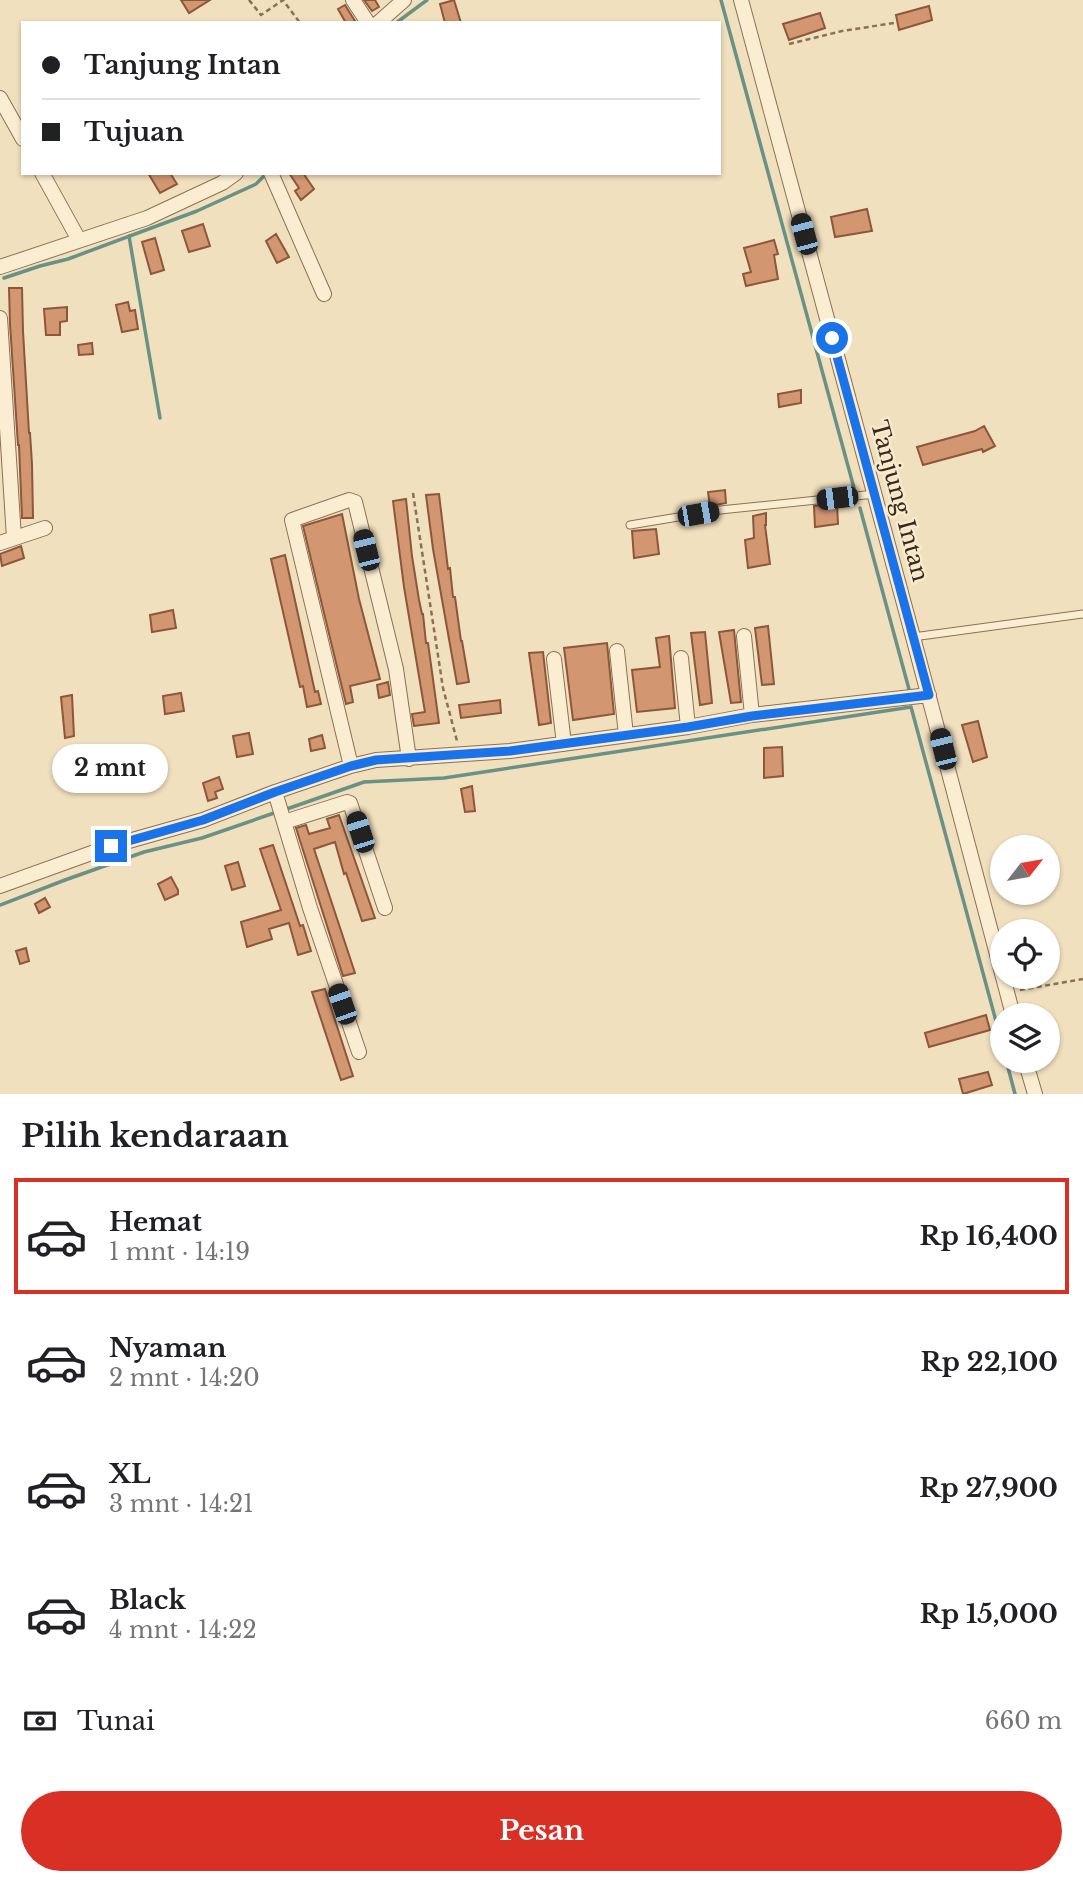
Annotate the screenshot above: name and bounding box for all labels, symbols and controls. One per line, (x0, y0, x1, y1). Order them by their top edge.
text: Tanjung Intan (84, 49, 281, 81)
text: Tujuan (84, 116, 184, 148)
car (789, 211, 820, 257)
route start (816, 322, 848, 354)
street label: Tanjung Intan (865, 417, 935, 585)
car (815, 485, 860, 511)
car (676, 500, 721, 528)
car (351, 527, 382, 573)
car (928, 726, 959, 772)
callout: 2 mnt (53, 744, 169, 794)
text: 2 mnt (74, 754, 146, 782)
car (344, 809, 377, 855)
route end (95, 830, 127, 862)
north arrow (990, 835, 1060, 905)
map controls (990, 835, 1060, 1073)
button: locate (990, 919, 1060, 989)
car (326, 981, 359, 1027)
button: layers (990, 1003, 1060, 1073)
text: Pilih kendaraan (21, 1116, 289, 1156)
icon: car (25, 1205, 88, 1268)
text: Hemat (109, 1206, 202, 1238)
text: Rp 16,400 (920, 1220, 1058, 1252)
text: 1 mnt · 14:19 (109, 1238, 250, 1266)
icon: car (25, 1331, 88, 1394)
text: Nyaman (109, 1332, 226, 1364)
text: Rp 22,100 (921, 1346, 1058, 1378)
text: 2 mnt · 14:20 (109, 1364, 260, 1392)
icon: car (25, 1457, 88, 1520)
text: XL (109, 1458, 151, 1490)
text: Rp 27,900 (919, 1472, 1058, 1504)
text: 3 mnt · 14:21 (109, 1490, 253, 1518)
icon: car (25, 1583, 88, 1646)
text: Black (109, 1584, 186, 1616)
text: Rp 15,000 (920, 1598, 1058, 1630)
text: 4 mnt · 14:22 (109, 1616, 257, 1644)
icon: cash (21, 1702, 59, 1740)
text: Tunai (77, 1705, 155, 1737)
text: 660 m (985, 1707, 1062, 1735)
button: Pesan (21, 1791, 1062, 1871)

